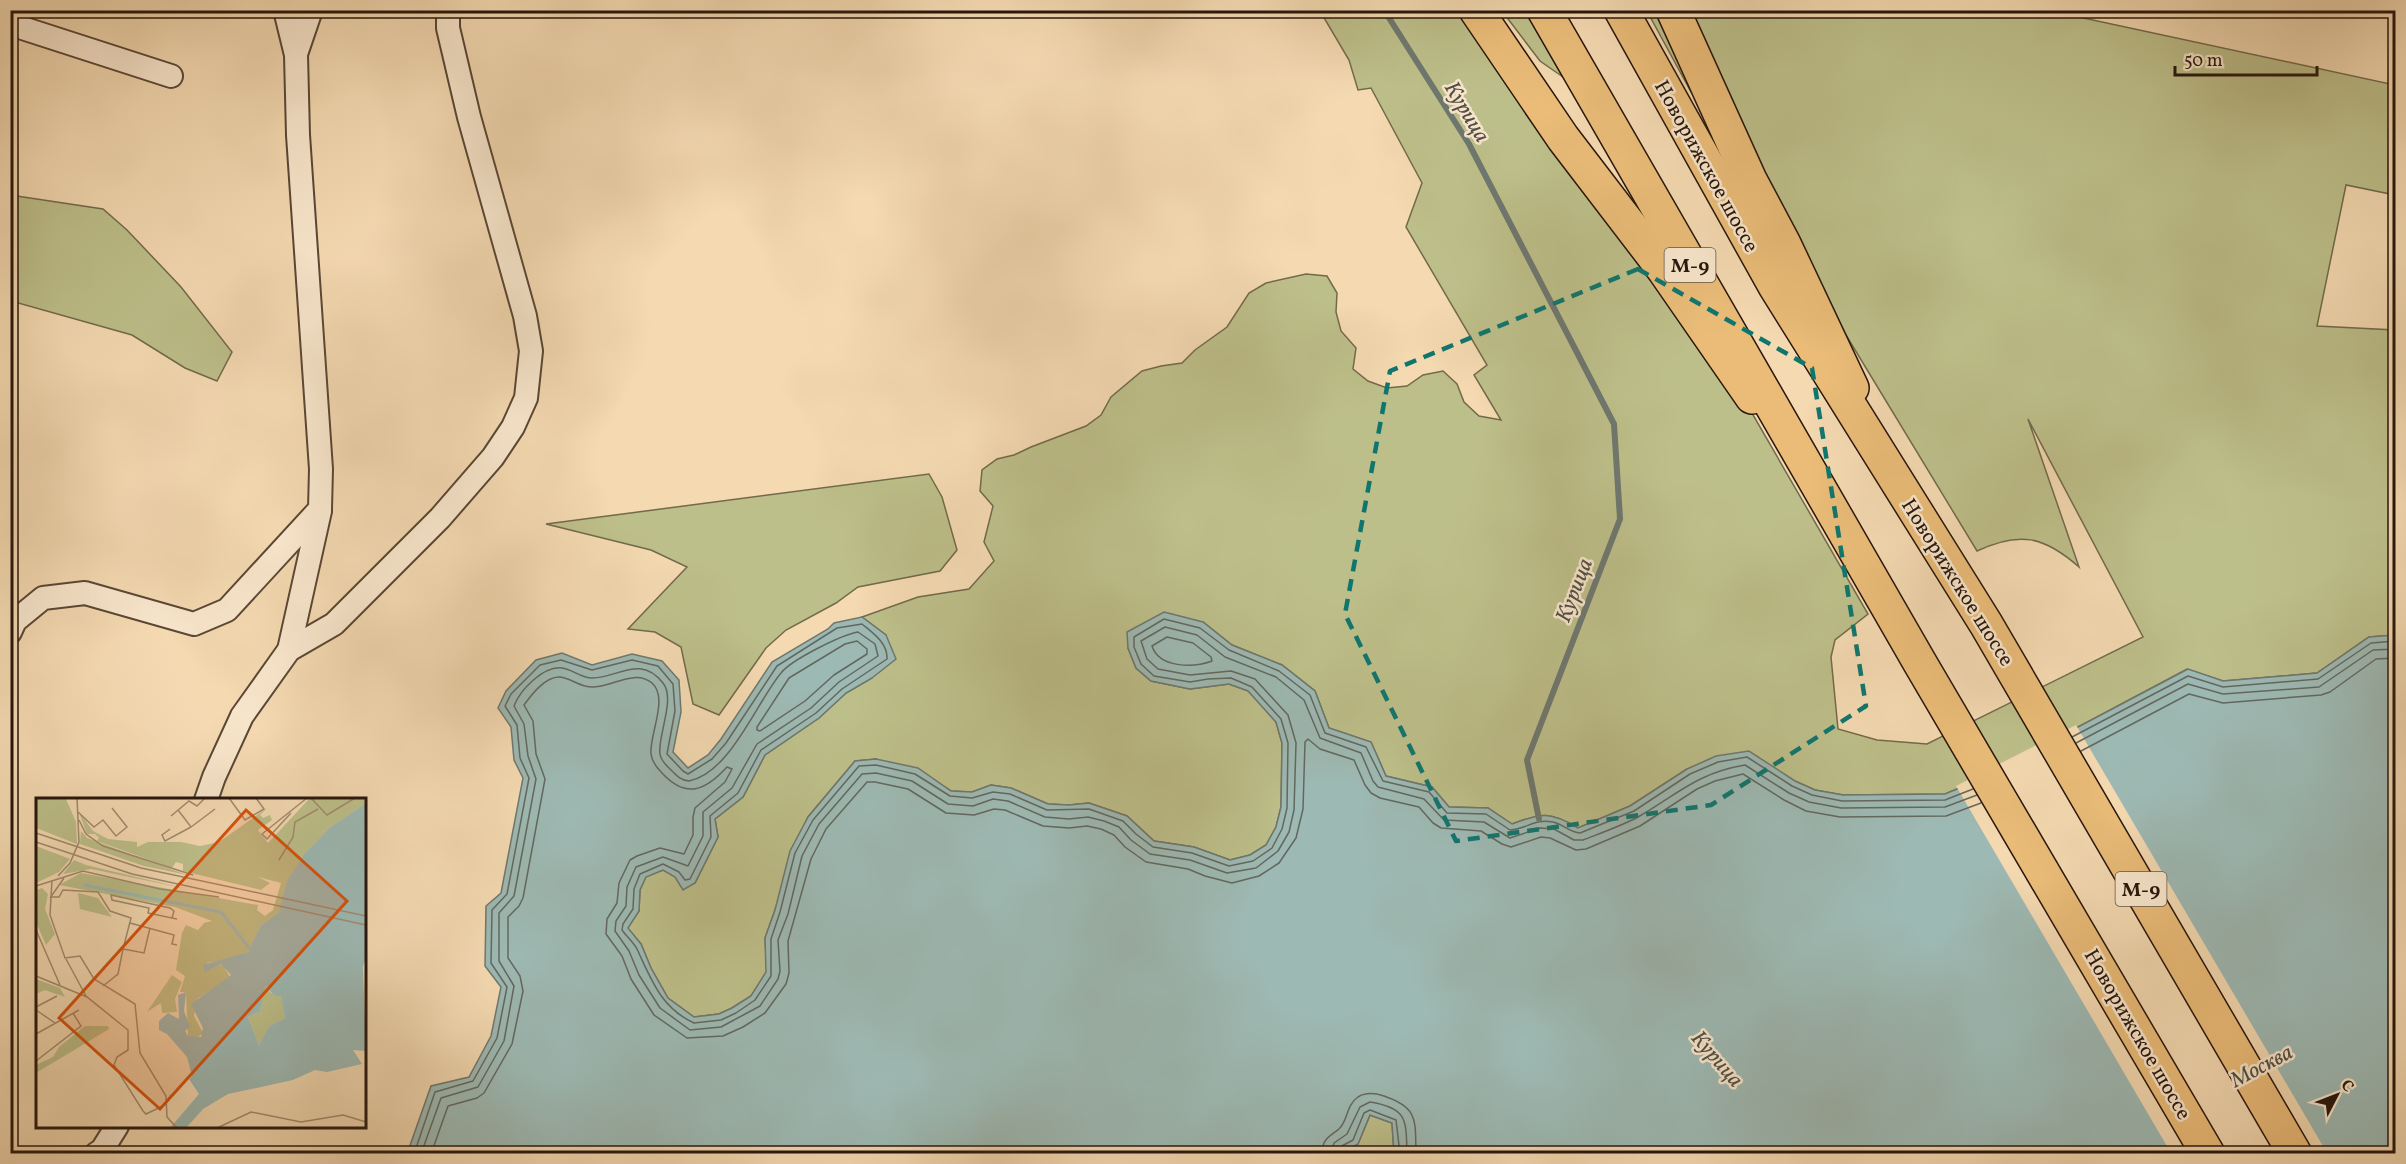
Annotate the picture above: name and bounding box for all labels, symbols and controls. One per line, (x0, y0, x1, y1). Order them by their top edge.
scale bar (2175, 39, 2318, 77)
text: 50 m (2184, 49, 2223, 74)
street label: Новорижское шоссе (1646, 75, 1765, 258)
water label: Курица (1435, 76, 1496, 149)
road number: М-9 (1664, 248, 1716, 282)
street label: Новорижское шоссе (1893, 493, 2020, 672)
water label: Курица (1549, 554, 1602, 627)
inset map (36, 798, 366, 1128)
road number: М-9 (2116, 872, 2166, 906)
street label: Новорижское шоссе (2076, 944, 2198, 1126)
water label: Курица (1683, 1024, 1750, 1095)
water label: Москва (2225, 1038, 2299, 1097)
north arrow (2307, 1065, 2367, 1125)
text: С (2335, 1075, 2358, 1097)

